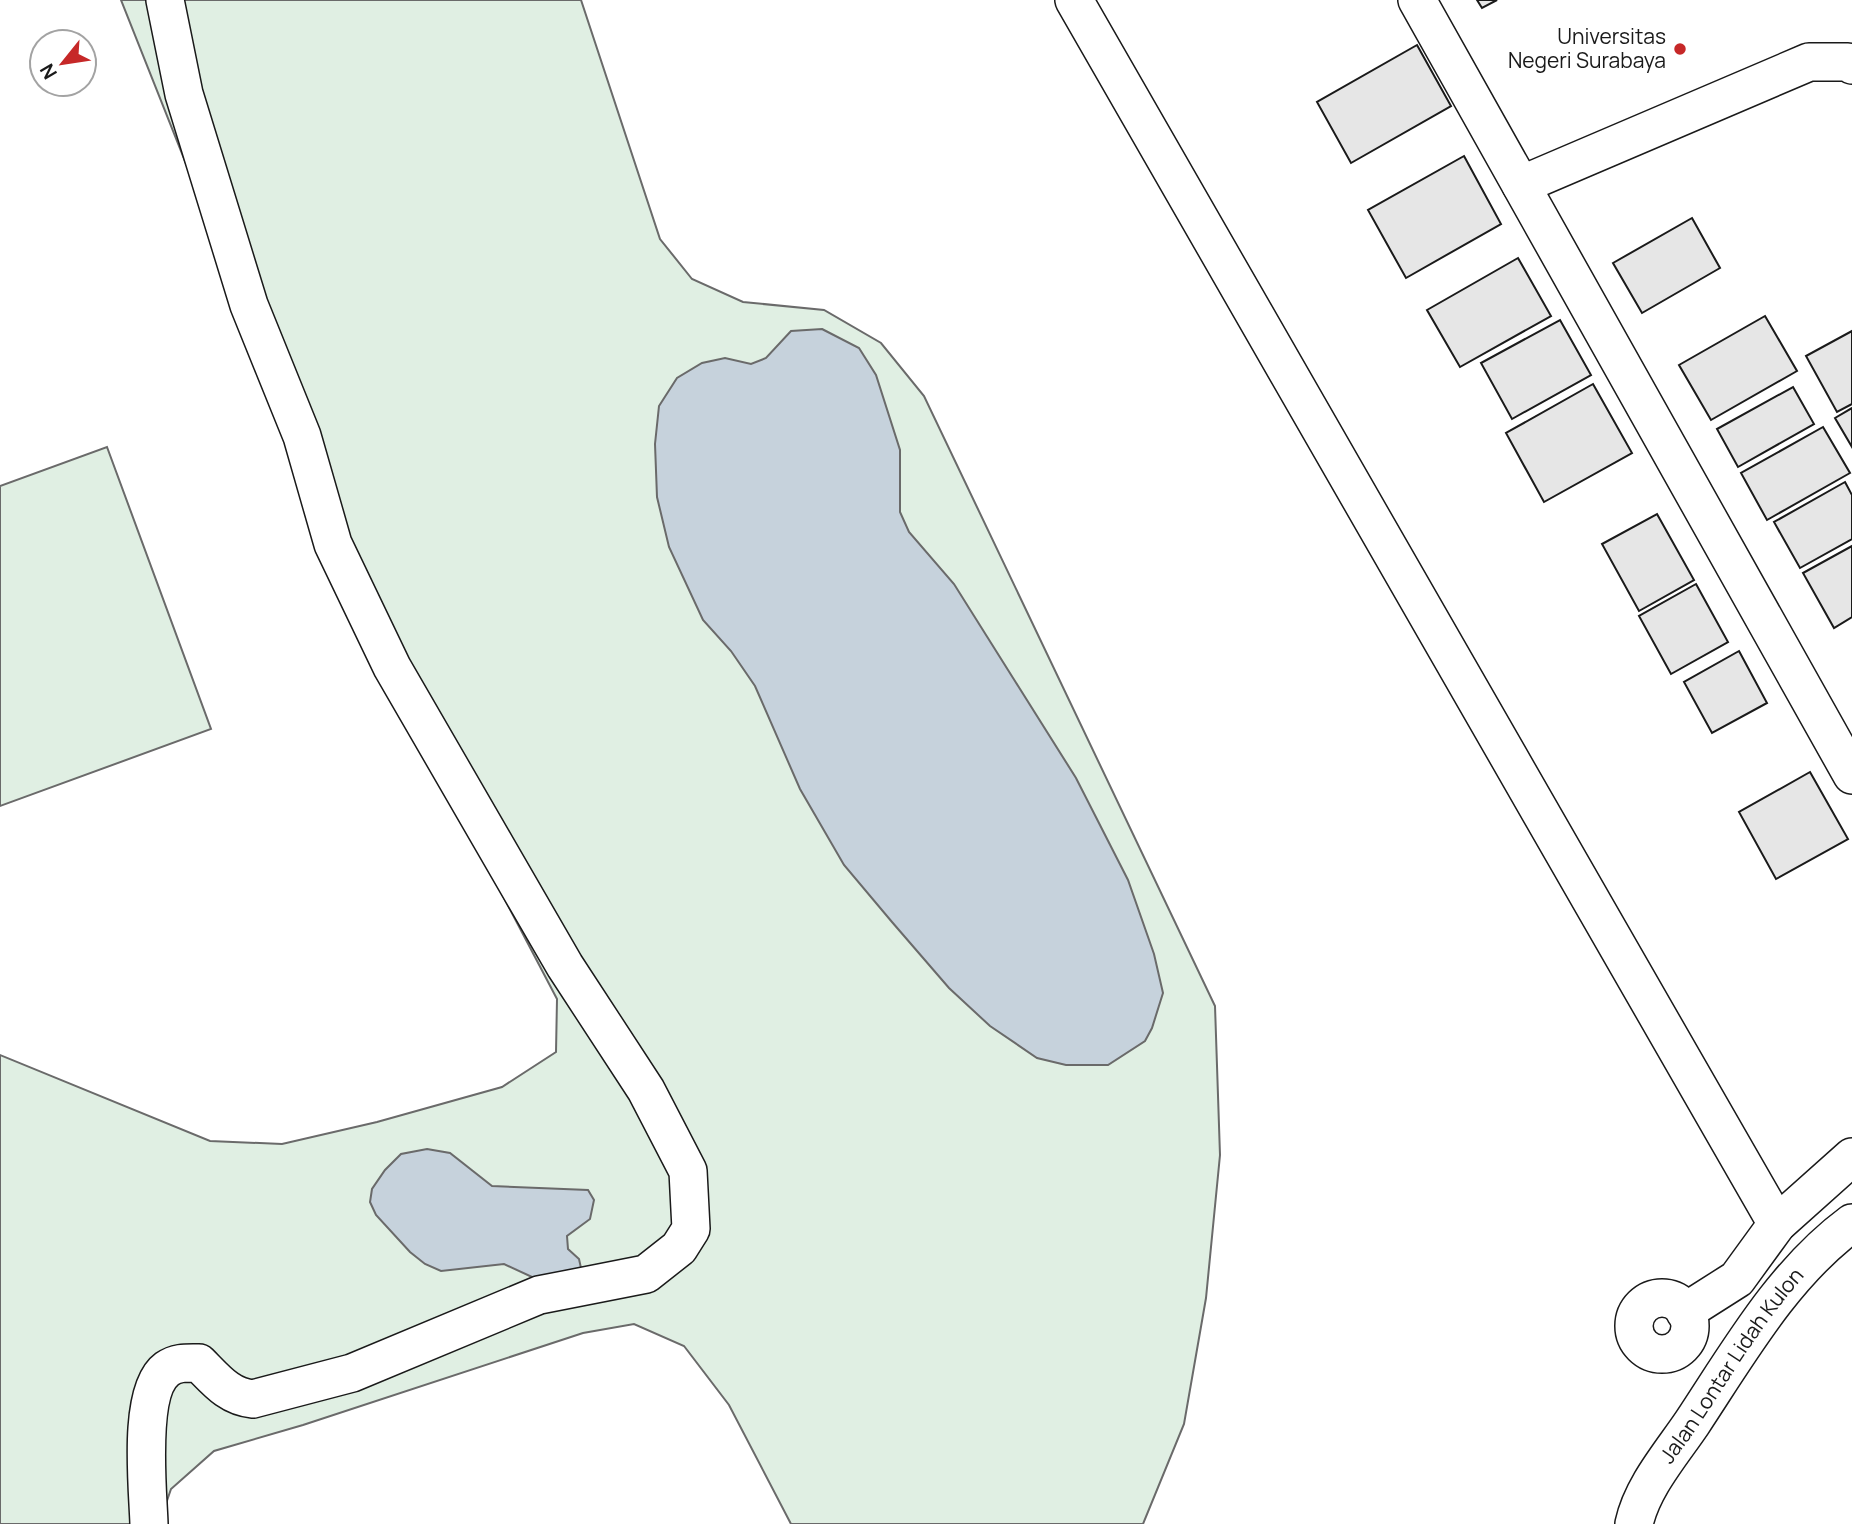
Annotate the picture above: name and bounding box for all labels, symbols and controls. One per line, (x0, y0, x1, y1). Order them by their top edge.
place label: Universitas Negeri Surabaya (1508, 22, 1666, 74)
north arrow (28, 28, 98, 98)
marker: Universitas Negeri Surabaya (1672, 41, 1688, 57)
text: N (34, 59, 63, 84)
street label: Jalan Lontar Lidah Kulon (1653, 1261, 1809, 1468)

